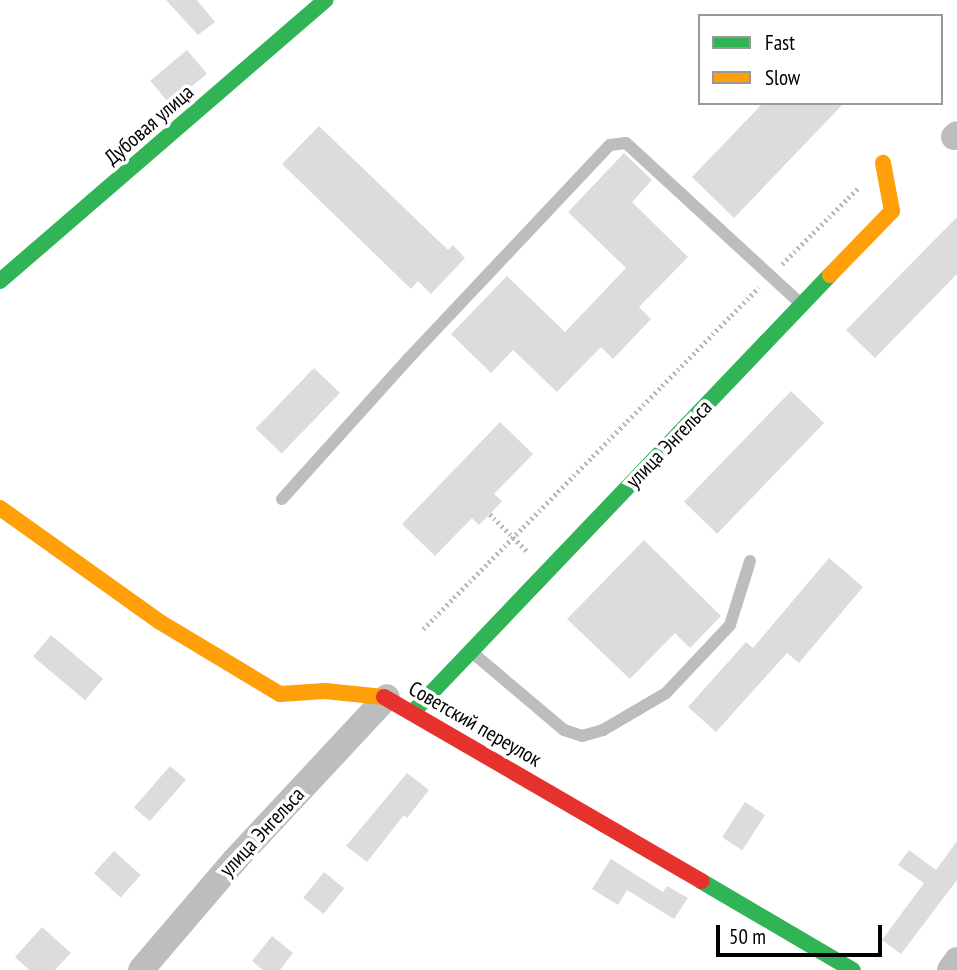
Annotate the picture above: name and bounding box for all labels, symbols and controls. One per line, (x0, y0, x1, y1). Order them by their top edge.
legend (698, 14, 943, 105)
text: Fast (765, 29, 795, 56)
text: Slow (765, 64, 800, 91)
street label: Дубовая улица (99, 80, 199, 170)
street label: улица Энгельса (621, 395, 717, 493)
street label: Советский переулок (404, 676, 546, 772)
street label: улица Энгельса (214, 782, 310, 882)
scale bar (719, 911, 885, 955)
text: 50 m (729, 923, 766, 950)

